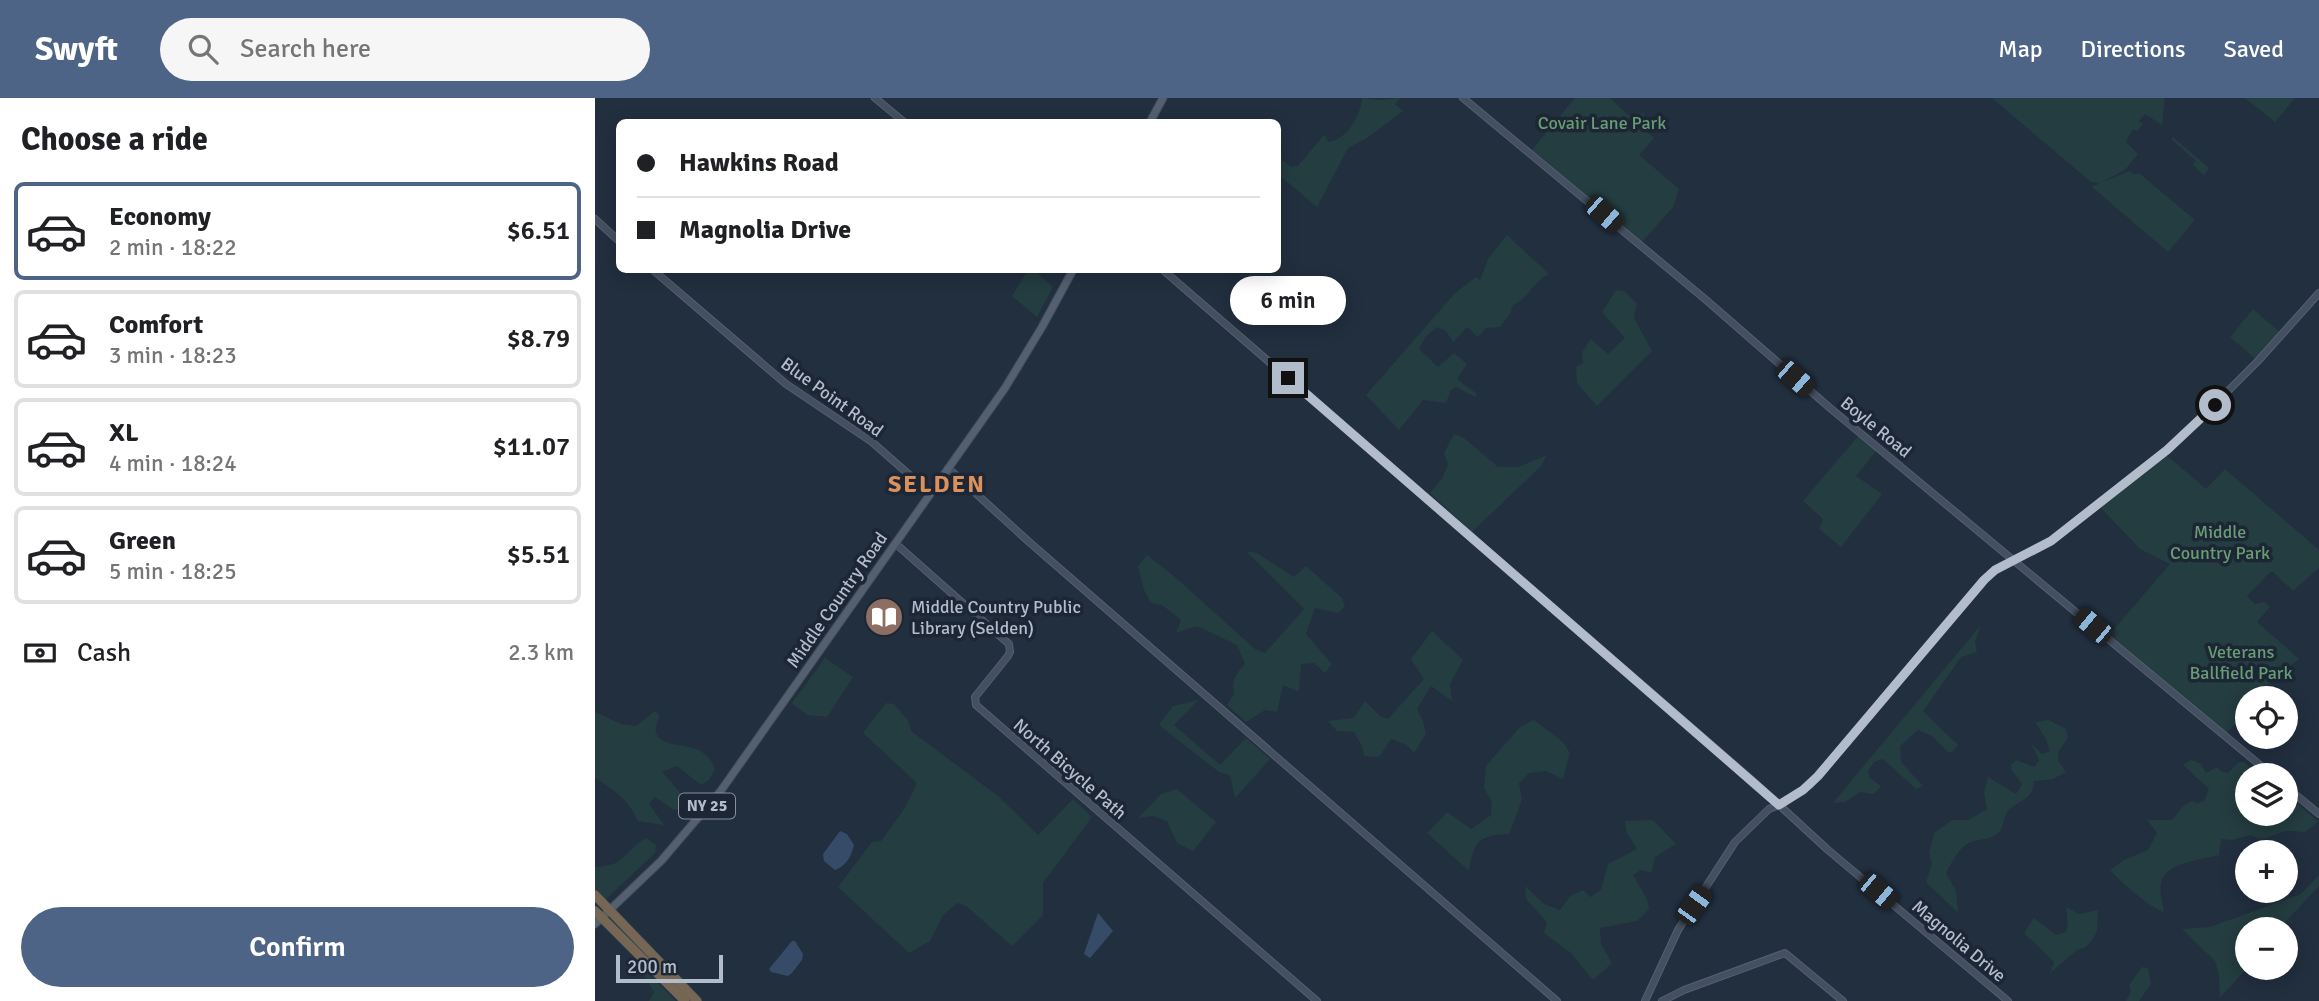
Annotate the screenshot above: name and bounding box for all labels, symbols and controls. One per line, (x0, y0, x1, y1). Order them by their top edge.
search box (160, 18, 650, 81)
text: Swyft (35, 29, 118, 70)
icon: search (184, 30, 222, 68)
text: Search here (240, 33, 371, 65)
text: Map (1998, 34, 2043, 64)
text: Directions (2081, 34, 2186, 64)
text: Saved (2224, 34, 2284, 64)
park label: Covair Lane Park (1538, 112, 1666, 134)
text: Choose a ride (21, 120, 208, 159)
text: Hawkins Road (679, 147, 839, 179)
car (1582, 192, 1627, 236)
icon: car (25, 200, 88, 263)
text: Economy (109, 201, 211, 233)
text: Magnolia Drive (679, 214, 851, 246)
text: $6.51 (507, 215, 570, 247)
text: 2 min · 18:22 (109, 233, 237, 262)
callout: 6 min (1230, 276, 1346, 326)
text: 6 min (1260, 286, 1316, 315)
icon: car (25, 308, 88, 371)
text: Comfort (109, 309, 203, 341)
text: $8.79 (507, 323, 570, 355)
text: 3 min · 18:23 (109, 341, 237, 370)
street label: Blue Point Road (776, 352, 888, 442)
car (1773, 356, 1818, 400)
route end (1272, 362, 1304, 394)
route start (2199, 389, 2231, 421)
street label: Boyle Road (1836, 392, 1916, 462)
icon: car (25, 416, 88, 479)
text: XL (109, 417, 139, 449)
text: $11.07 (493, 431, 570, 463)
text: 4 min · 18:24 (109, 449, 237, 478)
district label: SELDEN (888, 469, 986, 499)
park label: Middle Country Park (2170, 521, 2270, 564)
icon: car (25, 524, 88, 587)
text: Green (109, 525, 176, 557)
street label: Middle Country Road (782, 528, 892, 672)
text: $5.51 (507, 539, 570, 571)
text: 5 min · 18:25 (109, 557, 237, 586)
library icon: Middle Country Public Library (Selden) (863, 596, 905, 638)
place label: Middle Country Public Library (Selden) (911, 596, 1081, 639)
car (2071, 604, 2116, 648)
icon: cash (21, 634, 59, 672)
text: Cash (77, 637, 131, 669)
text: 2.3 km (508, 638, 574, 667)
park label: Veterans Ballfield Park (2189, 641, 2293, 684)
map controls (2235, 686, 2298, 980)
button: locate (2235, 686, 2298, 749)
street label: North Bicycle Path (1009, 714, 1131, 824)
button: layers (2235, 763, 2298, 826)
road number: NY 25 (679, 793, 735, 818)
button: + (2235, 840, 2298, 903)
car (1856, 869, 1901, 913)
car (1674, 882, 1715, 928)
street label: Magnolia Drive (1908, 895, 2010, 987)
button: Confirm (21, 907, 574, 987)
button: − (2235, 917, 2298, 980)
scale bar (616, 952, 723, 984)
text: 200 m (627, 955, 677, 979)

